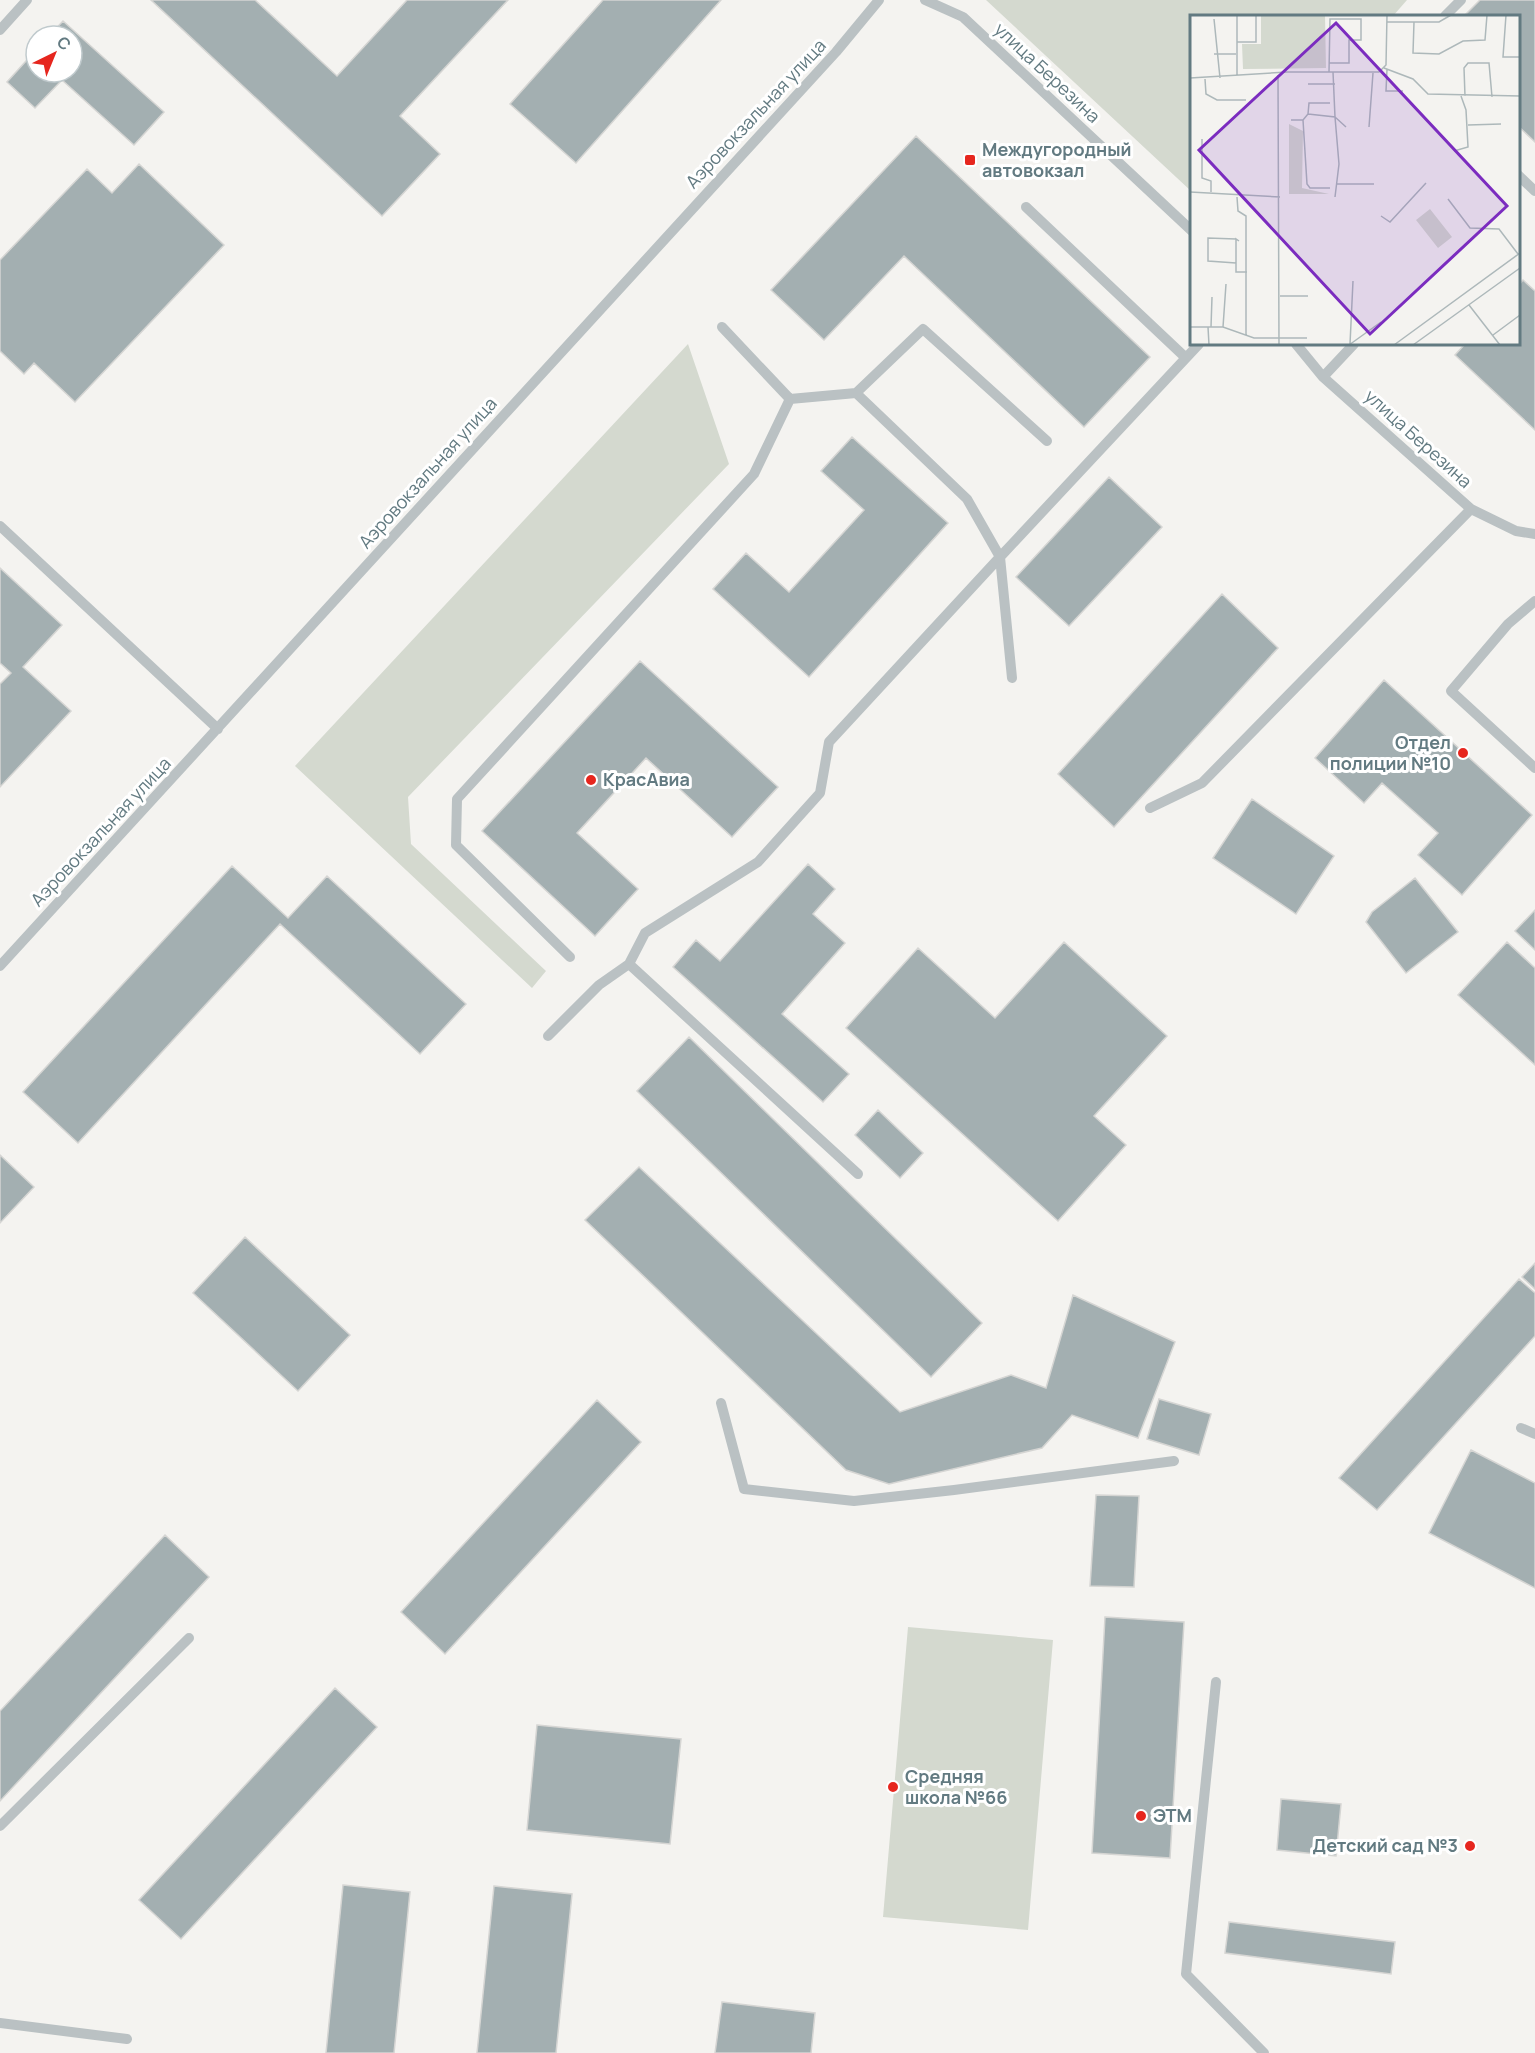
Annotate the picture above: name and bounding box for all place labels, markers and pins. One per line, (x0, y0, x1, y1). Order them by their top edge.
place label: Междугородный автовокзал (982, 137, 1131, 182)
marker: Междугородный автовокзал (963, 153, 977, 167)
place label: Отдел полиции №10 (1330, 730, 1451, 775)
marker: Отдел полиции №10 (1456, 746, 1470, 760)
place label: КрасАвиа (603, 767, 690, 791)
marker: КрасАвиа (584, 773, 598, 787)
place label: Средняя школа №66 (905, 1764, 1007, 1809)
marker: Средняя школа №66 (886, 1780, 900, 1794)
place label: ЭТМ (1153, 1803, 1192, 1827)
marker: ЭТМ (1134, 1809, 1148, 1823)
place label: Детский сад №3 (1313, 1833, 1458, 1857)
marker: Детский сад №3 (1463, 1839, 1477, 1853)

